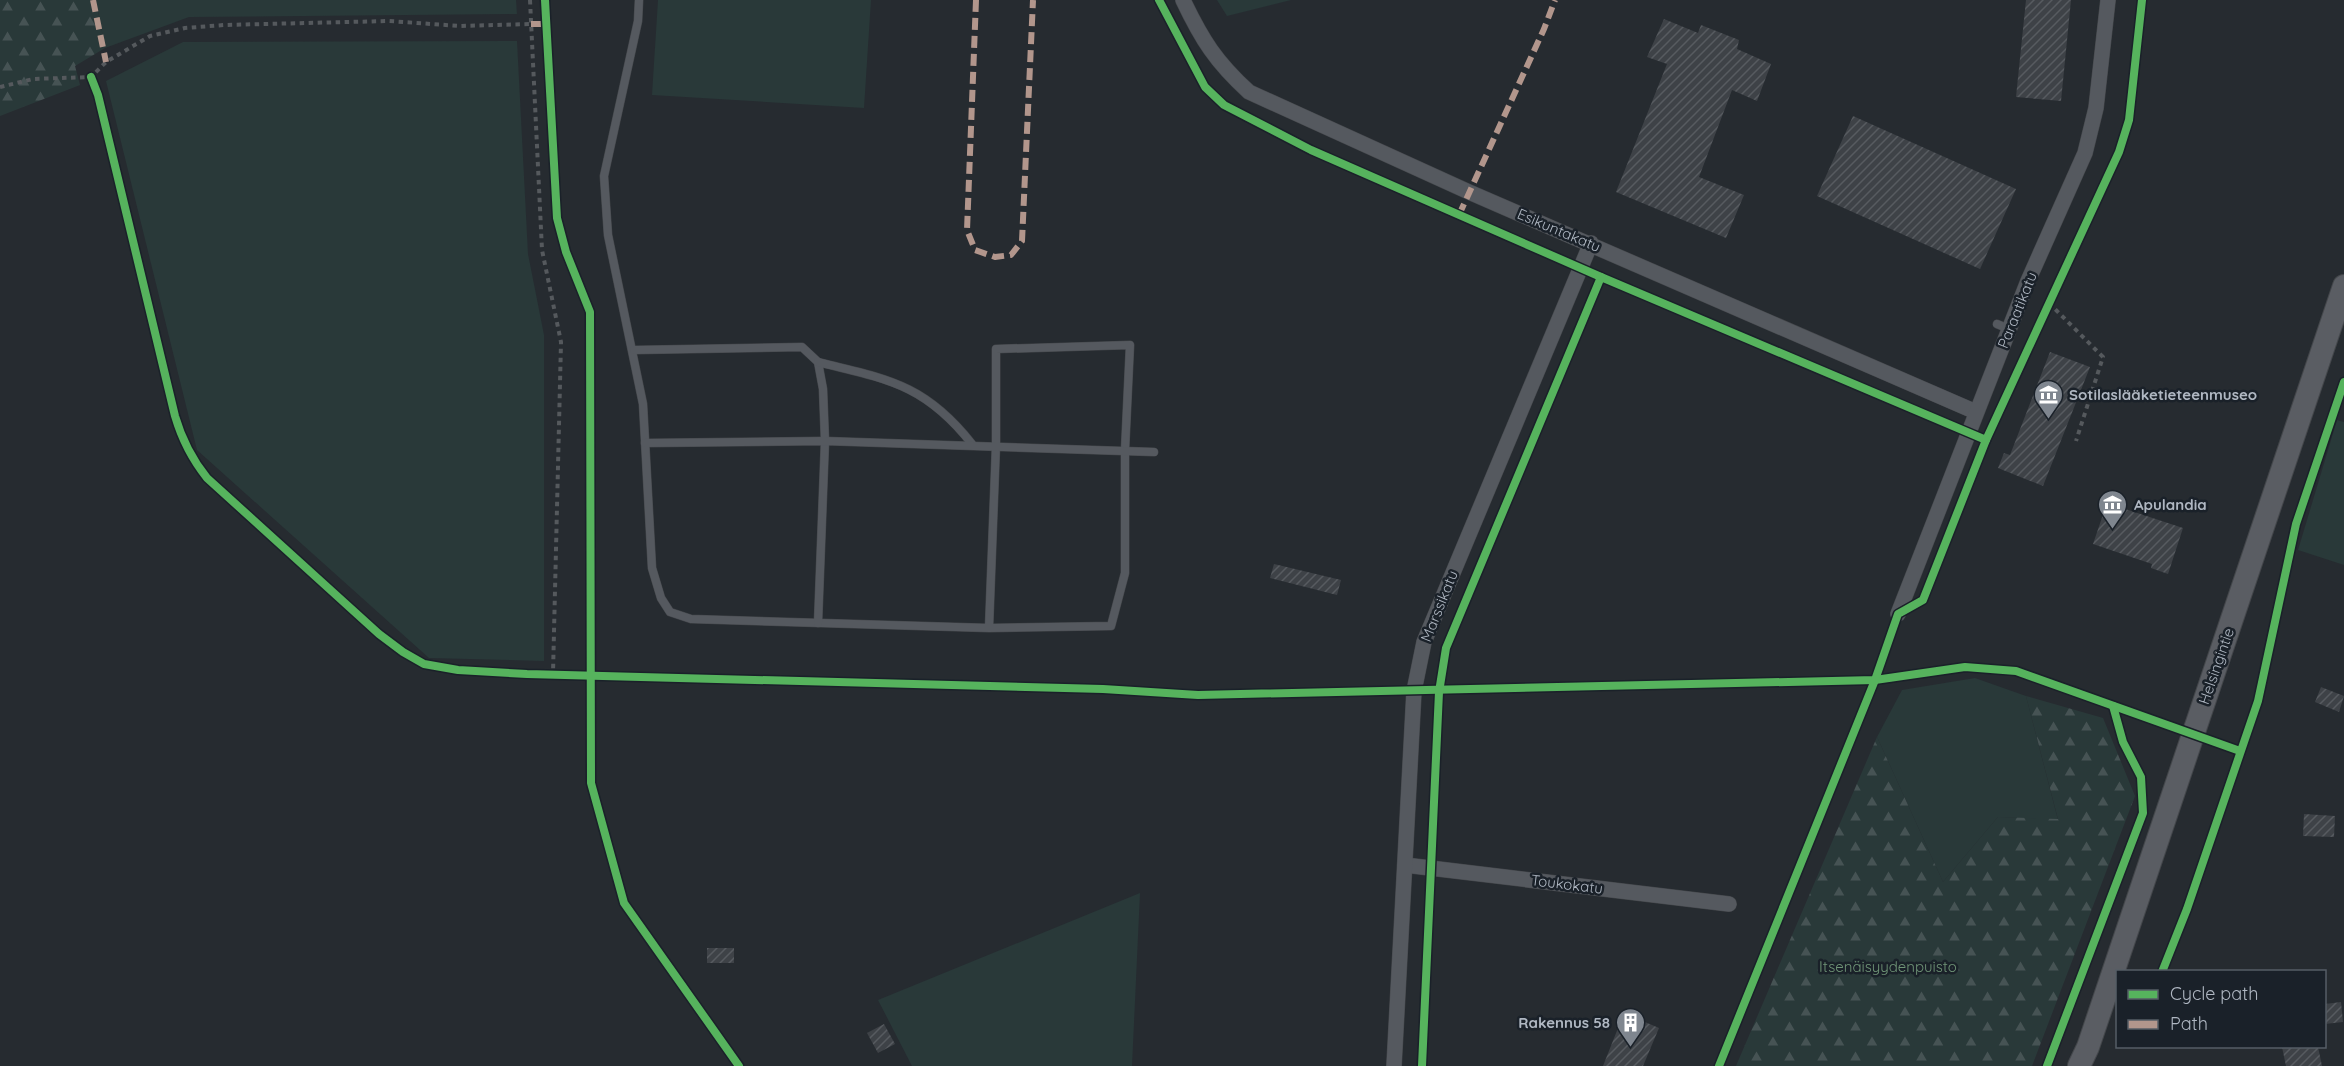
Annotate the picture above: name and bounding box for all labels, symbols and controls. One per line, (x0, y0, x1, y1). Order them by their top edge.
street label: Esikuntakatu (1514, 204, 1604, 256)
street label: Paraatikatu (1993, 269, 2041, 351)
museum icon: Sotilaslääketieteenmuseo (2032, 378, 2064, 420)
place label: Sotilaslääketieteenmuseo (2069, 385, 2257, 404)
museum icon: Apulandia (2097, 488, 2129, 530)
place label: Apulandia (2134, 495, 2207, 514)
street label: Marssikatu (1416, 568, 1462, 644)
street label: Helsingintie (2194, 625, 2238, 707)
street label: Toukokatu (1530, 870, 1604, 898)
park label: Itsenäisyydenpuisto (1819, 957, 1957, 976)
legend (2116, 970, 2326, 1048)
text: Cycle path (2170, 982, 2258, 1005)
building icon: Rakennus 58 (1615, 1006, 1647, 1048)
text: Path (2170, 1012, 2208, 1035)
place label: Rakennus 58 (1518, 1013, 1610, 1032)

